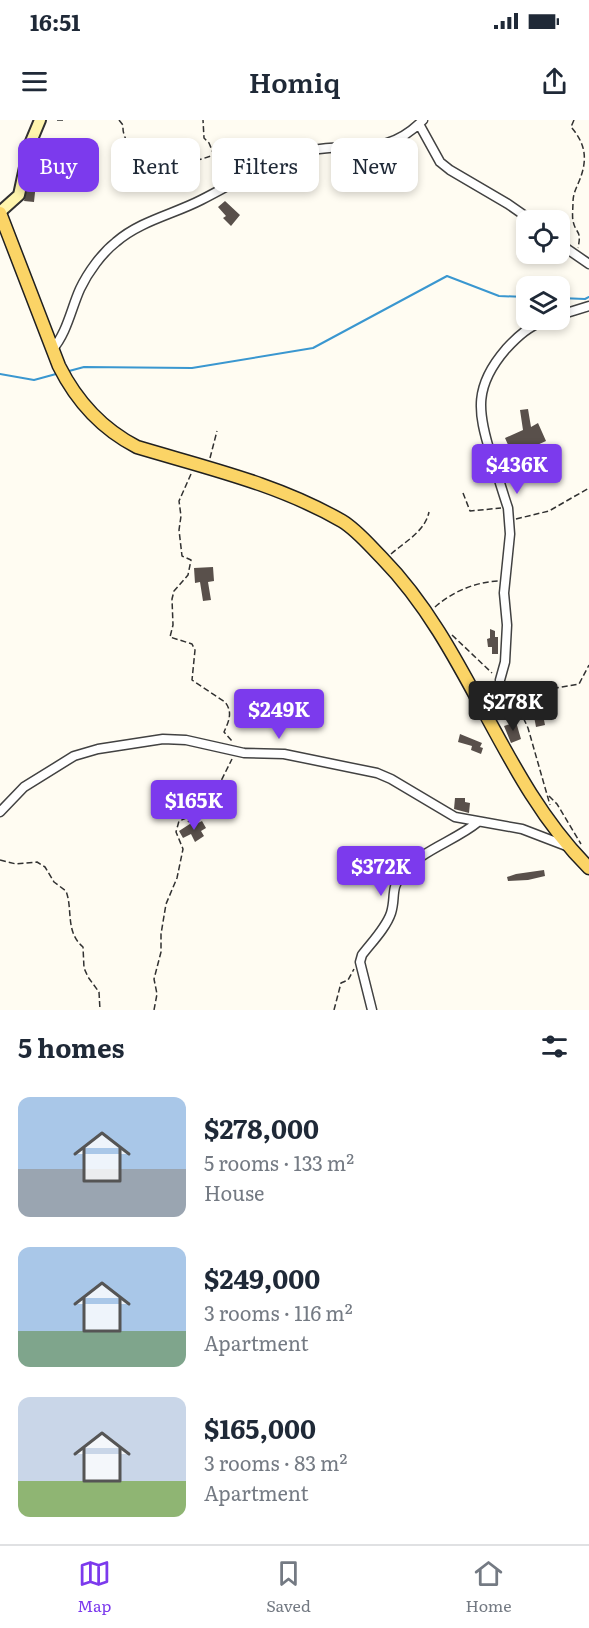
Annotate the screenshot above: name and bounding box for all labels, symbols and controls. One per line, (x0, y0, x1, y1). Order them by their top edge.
text: 16:51 (30, 5, 80, 38)
text: Homiq (249, 61, 340, 101)
icon: menu (18, 65, 51, 98)
icon: share (538, 65, 571, 98)
chip: Buy (18, 138, 99, 192)
chip: Rent (111, 138, 200, 192)
chip: Filters (212, 138, 319, 192)
chip: New (331, 138, 418, 192)
map controls (516, 210, 570, 330)
button: locate (516, 210, 570, 264)
button: layers (516, 276, 570, 330)
pin: $436K (475, 444, 559, 495)
text: $436K (486, 448, 548, 478)
pin: $278K (471, 681, 555, 732)
text: $278K (483, 685, 543, 715)
pin: $249K (237, 689, 321, 740)
text: $249K (248, 693, 310, 723)
pin: $165K (152, 780, 236, 831)
text: $165K (165, 784, 223, 814)
pin: $372K (339, 846, 423, 897)
text: $372K (351, 850, 411, 880)
text: 5 homes (18, 1027, 124, 1066)
icon: filters (538, 1030, 571, 1063)
text: $278,000 (204, 1108, 319, 1147)
icon: home (66, 1121, 138, 1193)
text: 5 rooms · 133 m² (204, 1147, 354, 1177)
text: House (204, 1177, 264, 1207)
text: $249,000 (204, 1258, 320, 1297)
icon: home (66, 1271, 138, 1343)
text: 3 rooms · 116 m² (204, 1297, 353, 1327)
text: Apartment (204, 1327, 309, 1357)
text: $165,000 (204, 1408, 316, 1447)
icon: home (66, 1421, 138, 1493)
text: 3 rooms · 83 m² (204, 1447, 347, 1477)
text: Apartment (204, 1477, 309, 1507)
tab: Map (77, 1557, 111, 1617)
tab: Saved (266, 1557, 311, 1617)
tab: Home (465, 1557, 512, 1617)

